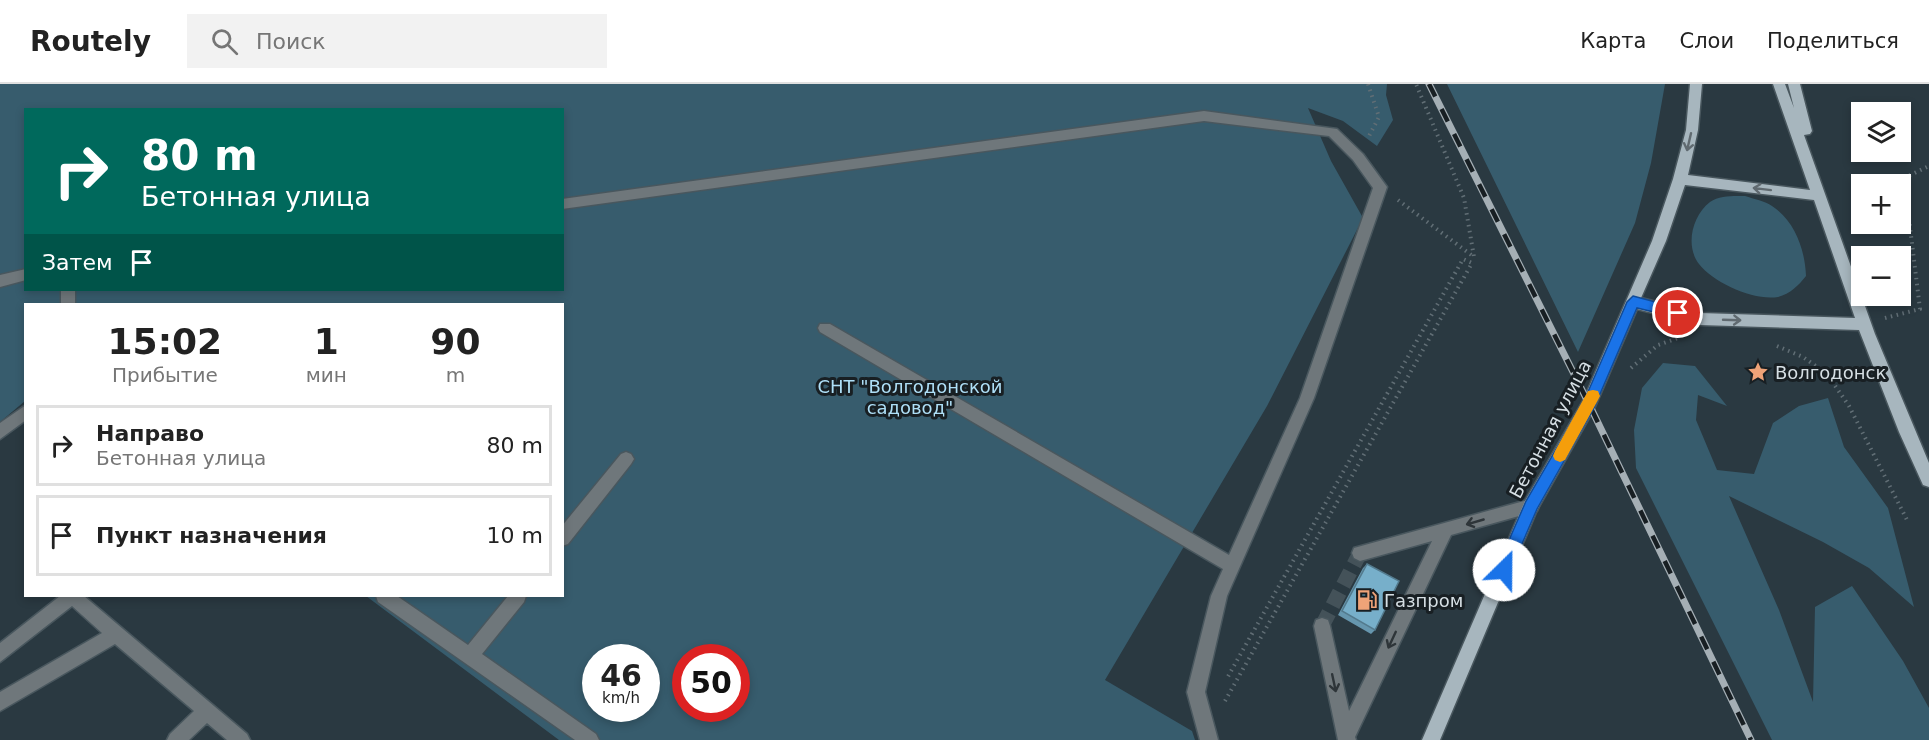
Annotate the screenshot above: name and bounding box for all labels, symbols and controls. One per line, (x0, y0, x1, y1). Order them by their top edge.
search box (187, 14, 607, 68)
text: Routely (30, 25, 151, 58)
icon: search (208, 25, 241, 58)
text: Поиск (256, 29, 326, 54)
text: Карта (1580, 29, 1646, 53)
text: Слои (1679, 29, 1734, 53)
text: Поделиться (1767, 29, 1899, 53)
map controls (1851, 102, 1911, 306)
button: layers (1851, 102, 1911, 162)
text: 80 m (141, 131, 258, 180)
icon: right (42, 132, 120, 210)
one-way arrow (1683, 132, 1694, 151)
button: + (1851, 174, 1911, 234)
text: Бетонная улица (141, 181, 371, 212)
one-way arrow (1753, 183, 1773, 194)
icon: arrive (125, 246, 158, 279)
button: − (1851, 246, 1911, 306)
text: Затем (42, 250, 113, 275)
pin (1652, 287, 1703, 338)
icon: arrive (1661, 296, 1694, 329)
one-way arrow (1721, 314, 1741, 325)
text: 15:02 (108, 321, 222, 362)
text: 1 (314, 321, 339, 362)
text: 90 (430, 321, 480, 362)
street label: Бетонная улица (1505, 356, 1595, 502)
place icon: Волгодонск (1746, 360, 1770, 384)
place label: Волгодонск (1775, 362, 1886, 383)
text: Прибытие (112, 363, 218, 387)
text: мин (306, 363, 347, 387)
text: m (446, 363, 465, 387)
park label: СНТ "Волгодонской садовод" (817, 376, 1003, 418)
text: Направо (96, 421, 204, 446)
icon: right (45, 429, 78, 462)
text: 80 m (487, 433, 543, 458)
text: Бетонная улица (96, 446, 266, 470)
one-way arrow (1466, 517, 1485, 528)
icon: arrive (45, 519, 78, 552)
text: Пункт назначения (96, 523, 327, 548)
text: 10 m (487, 523, 543, 548)
position arrow (1472, 538, 1536, 602)
fuel station icon: Газпром (1355, 588, 1379, 612)
place label: Газпром (1384, 590, 1463, 611)
one-way arrow (1386, 631, 1398, 649)
speed limit sign: 50 (672, 644, 750, 722)
text: 46 (600, 658, 642, 693)
one-way arrow (1329, 673, 1341, 692)
text: km/h (602, 689, 640, 707)

